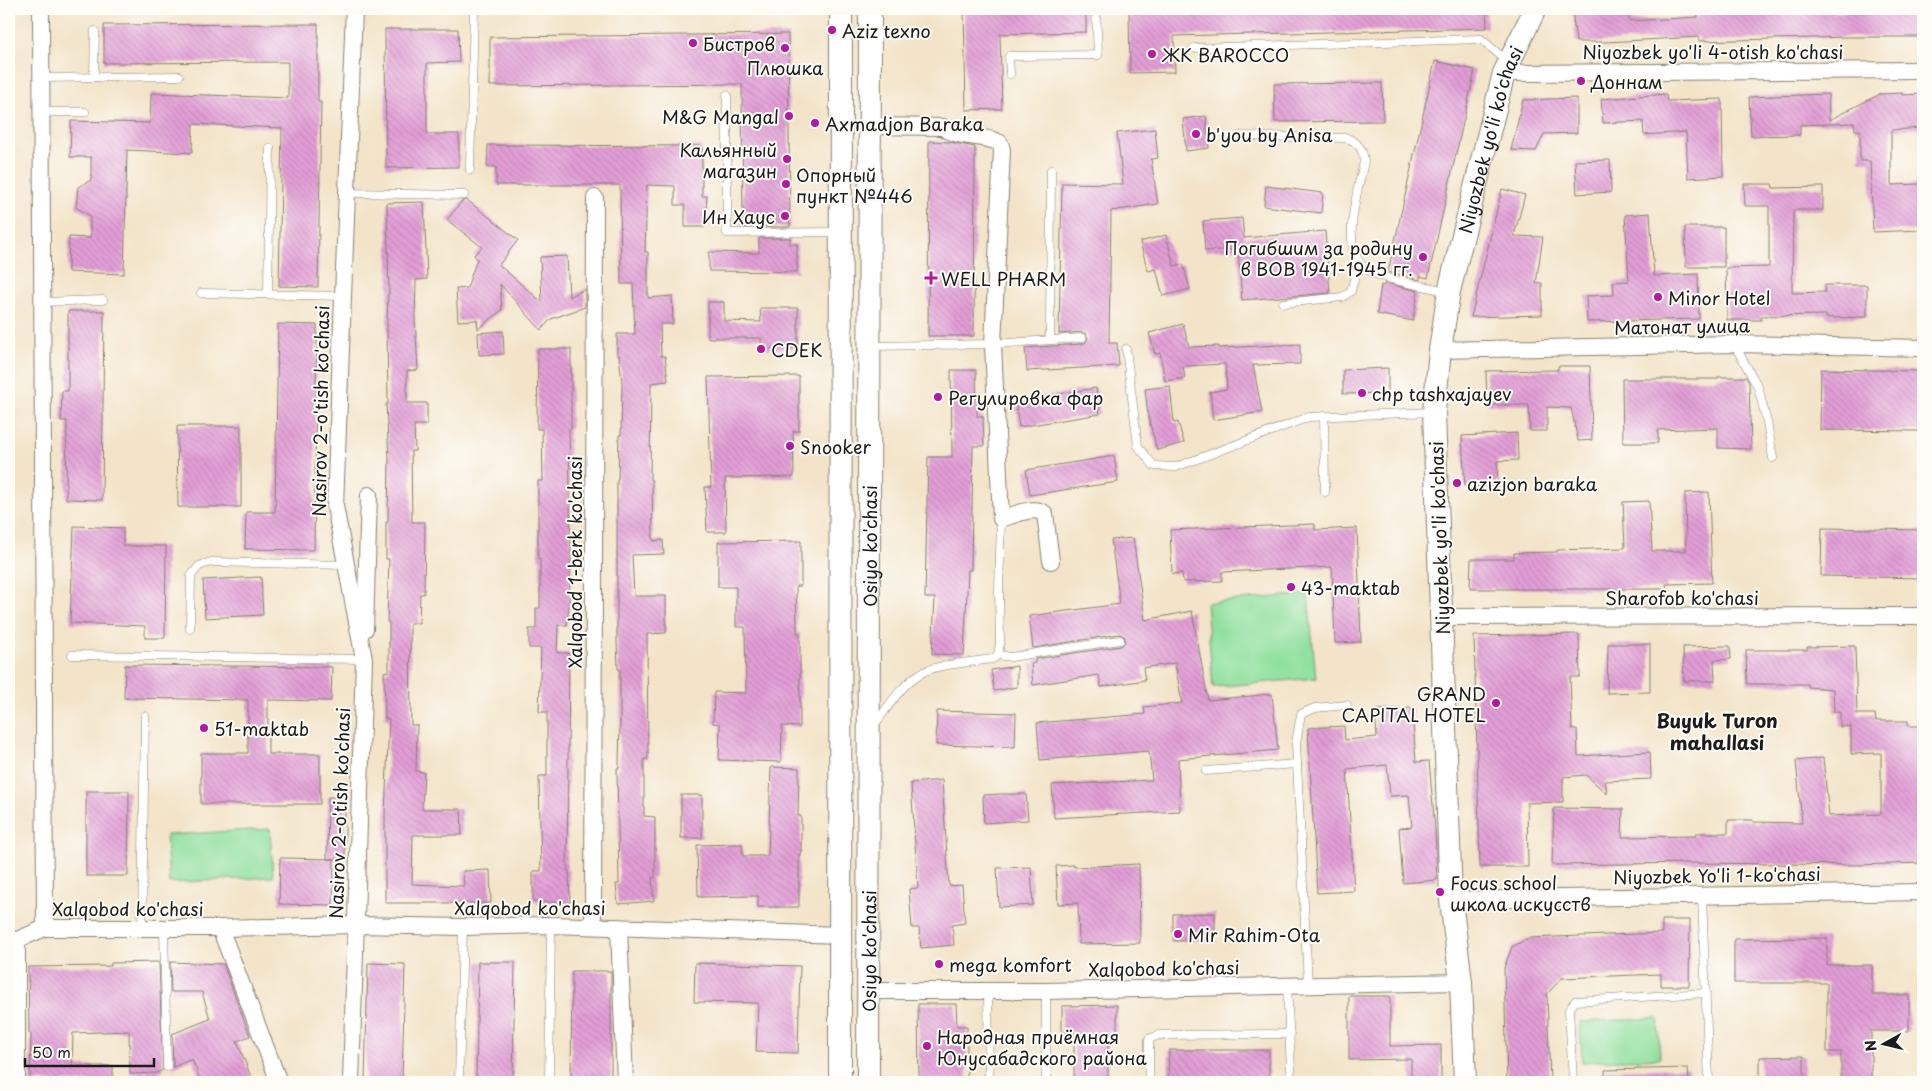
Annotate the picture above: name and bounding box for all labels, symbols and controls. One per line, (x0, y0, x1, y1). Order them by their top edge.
place label: Aziz texno (842, 17, 931, 44)
marker: Aziz texno (826, 24, 838, 36)
place label: Бистров (703, 30, 775, 57)
marker: Бистров (687, 37, 699, 49)
street label: Niyozbek yo'li 4-otish ko'chasi (1582, 38, 1844, 65)
place label: ЖК BAROCCO (1161, 41, 1289, 68)
street label: Niyozbek yo'li ko'chasi (1451, 41, 1529, 236)
marker: Плюшка (779, 42, 791, 54)
marker: ЖК BAROCCO (1146, 48, 1158, 60)
place label: Плюшка (747, 54, 824, 81)
place label: Доннам (1590, 68, 1663, 95)
marker: Доннам (1575, 75, 1587, 87)
place label: M&G Mangal (662, 103, 779, 130)
marker: M&G Mangal (783, 110, 795, 122)
place label: Axmadjon Baraka (825, 110, 984, 137)
marker: Axmadjon Baraka (809, 117, 821, 129)
place label: b'you by Anisa (1206, 121, 1333, 148)
marker: b'you by Anisa (1190, 128, 1202, 140)
place label: Кальянный магазин (679, 136, 777, 184)
marker: Кальянный магазин (781, 153, 793, 165)
place label: Опорный пункт №446 (796, 161, 913, 209)
marker: Опорный пункт №446 (780, 178, 792, 190)
place label: Ин Хаус (702, 203, 775, 230)
marker: Ин Хаус (779, 210, 791, 222)
place label: Погибшим за родину в ВОВ 1941-1945 гг. (1224, 234, 1413, 282)
marker: Погибшим за родину в ВОВ 1941-1945 гг. (1417, 251, 1429, 263)
place label: WELL PHARM (941, 265, 1066, 292)
marker: WELL PHARM (925, 272, 937, 284)
place label: Minor Hotel (1668, 284, 1770, 311)
marker: Minor Hotel (1652, 291, 1664, 303)
street label: Nasirov 2-o'tish ko'chasi (305, 305, 335, 517)
street label: Матонат улица (1614, 311, 1751, 341)
place label: CDEK (771, 336, 823, 363)
marker: CDEK (755, 343, 767, 355)
place label: chp tashxajayev (1372, 380, 1511, 407)
place label: Регулировка фар (948, 384, 1103, 411)
marker: chp tashxajayev (1356, 387, 1368, 399)
marker: Регулировка фар (932, 391, 944, 403)
place label: Snooker (800, 433, 871, 460)
marker: Snooker (784, 440, 796, 452)
street label: Niyozbek yo'li ko'chasi (1422, 441, 1456, 635)
street label: Xalqobod 1-berk ko'chasi (561, 456, 588, 668)
place label: azizjon baraka (1467, 470, 1598, 497)
marker: azizjon baraka (1451, 477, 1463, 489)
street label: Osiyo ko'chasi (855, 485, 883, 607)
place label: 43-maktab (1301, 574, 1400, 601)
marker: 43-maktab (1285, 581, 1297, 593)
street label: Sharofob ko'chasi (1605, 584, 1759, 611)
place label: GRAND CAPITAL HOTEL (1342, 680, 1486, 728)
marker: GRAND CAPITAL HOTEL (1490, 697, 1502, 709)
district label: Buyuk Turon mahallasi (1656, 706, 1778, 756)
street label: Nasirov 2-o'tish ko'chasi (322, 707, 356, 919)
place label: 51-maktab (214, 715, 309, 742)
marker: 51-maktab (198, 722, 210, 734)
street label: Niyozbek Yo'li 1-ko'chasi (1613, 860, 1821, 890)
place label: Focus school школа искусств (1450, 869, 1591, 917)
marker: Focus school школа искусств (1434, 886, 1446, 898)
street label: Osiyo ko'chasi (855, 890, 882, 1012)
street label: Xalqobod ko'chasi (454, 894, 606, 921)
street label: Xalqobod ko'chasi (52, 895, 204, 922)
place label: Mir Rahim-Ota (1188, 921, 1321, 948)
marker: Mir Rahim-Ota (1172, 928, 1184, 940)
place label: mega komfort (949, 951, 1072, 978)
street label: Xalqobod ko'chasi (1088, 953, 1240, 983)
marker: mega komfort (933, 958, 945, 970)
north arrow (1860, 1018, 1910, 1068)
place label: Народная приёмная Юнусабадского района (937, 1023, 1147, 1071)
scale bar (25, 1036, 154, 1068)
text: N (1859, 1039, 1882, 1053)
text: 50 m (32, 1040, 71, 1063)
marker: Народная приёмная Юнусабадского района (921, 1040, 933, 1052)

